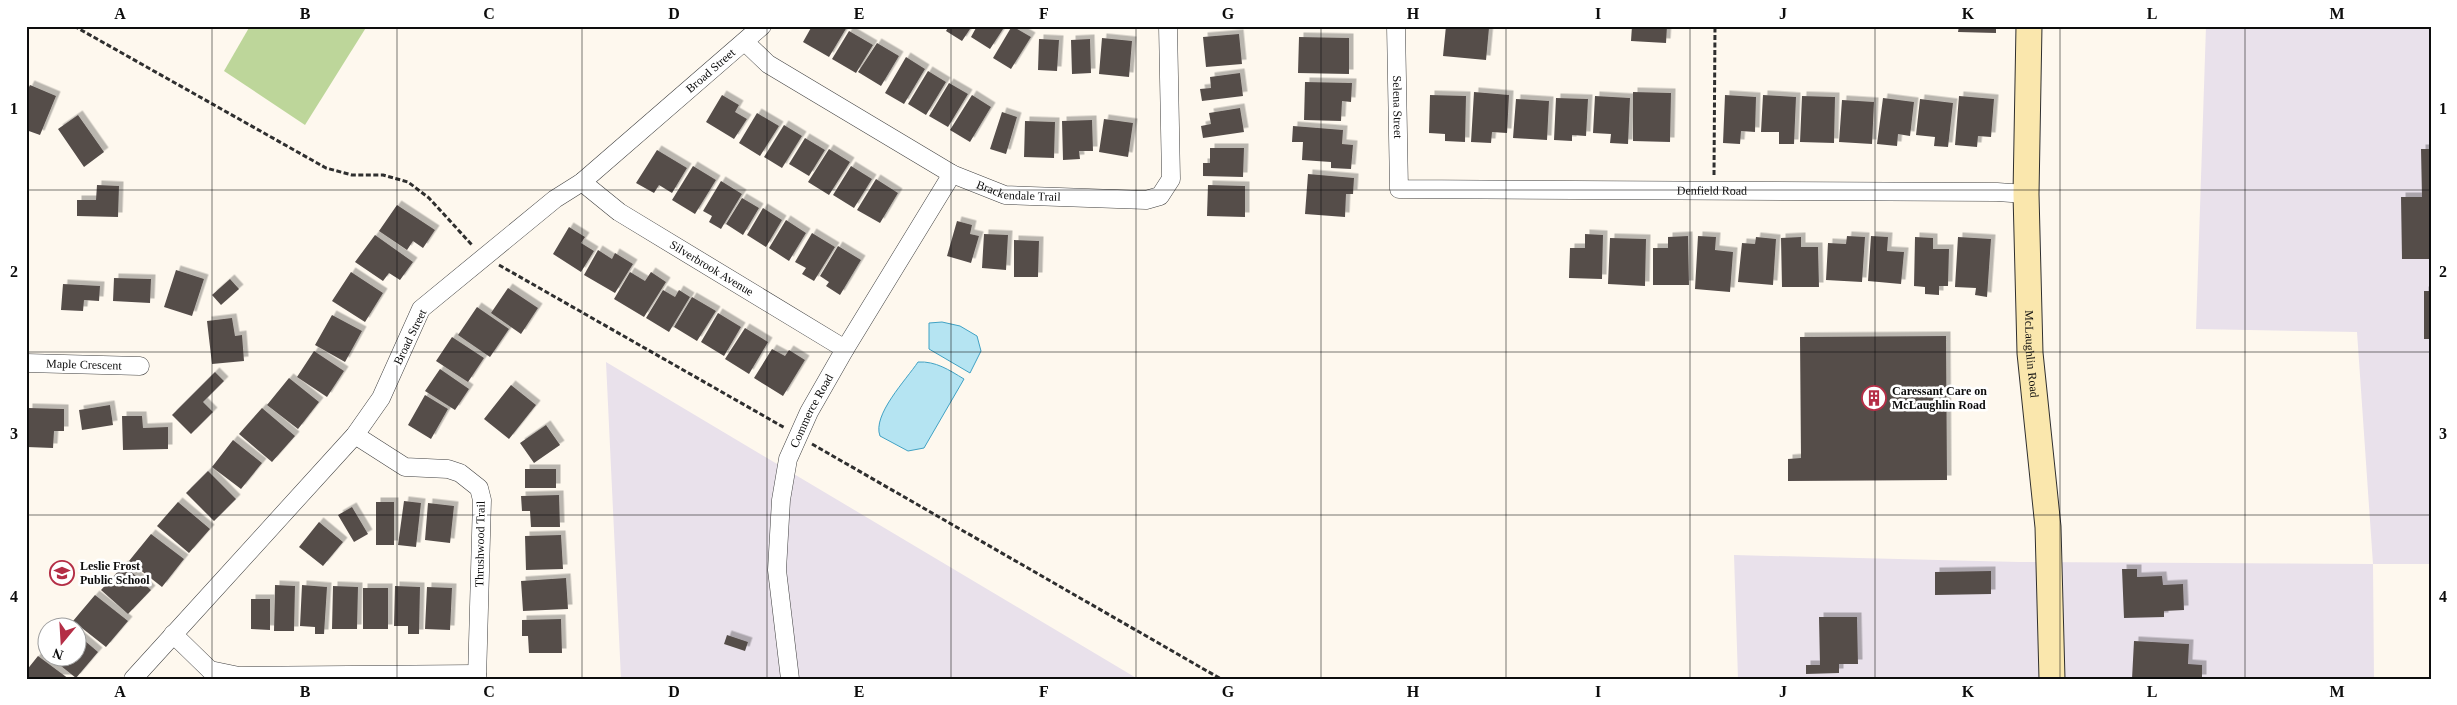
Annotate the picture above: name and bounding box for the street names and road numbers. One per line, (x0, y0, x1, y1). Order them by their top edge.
street label: Broad Street (683, 45, 738, 96)
street label: Selena Street (1390, 75, 1405, 139)
street label: Brackendale Trail (974, 177, 1062, 204)
street label: Denfield Road (1677, 183, 1747, 198)
street label: Silverbrook Avenue (667, 237, 756, 299)
street label: Broad Street (390, 306, 430, 367)
street label: McLaughlin Road (2022, 310, 2042, 398)
street label: Maple Crescent (46, 357, 123, 373)
street label: Commerce Road (787, 372, 836, 450)
street label: Thrushwood Trail (472, 500, 488, 587)

